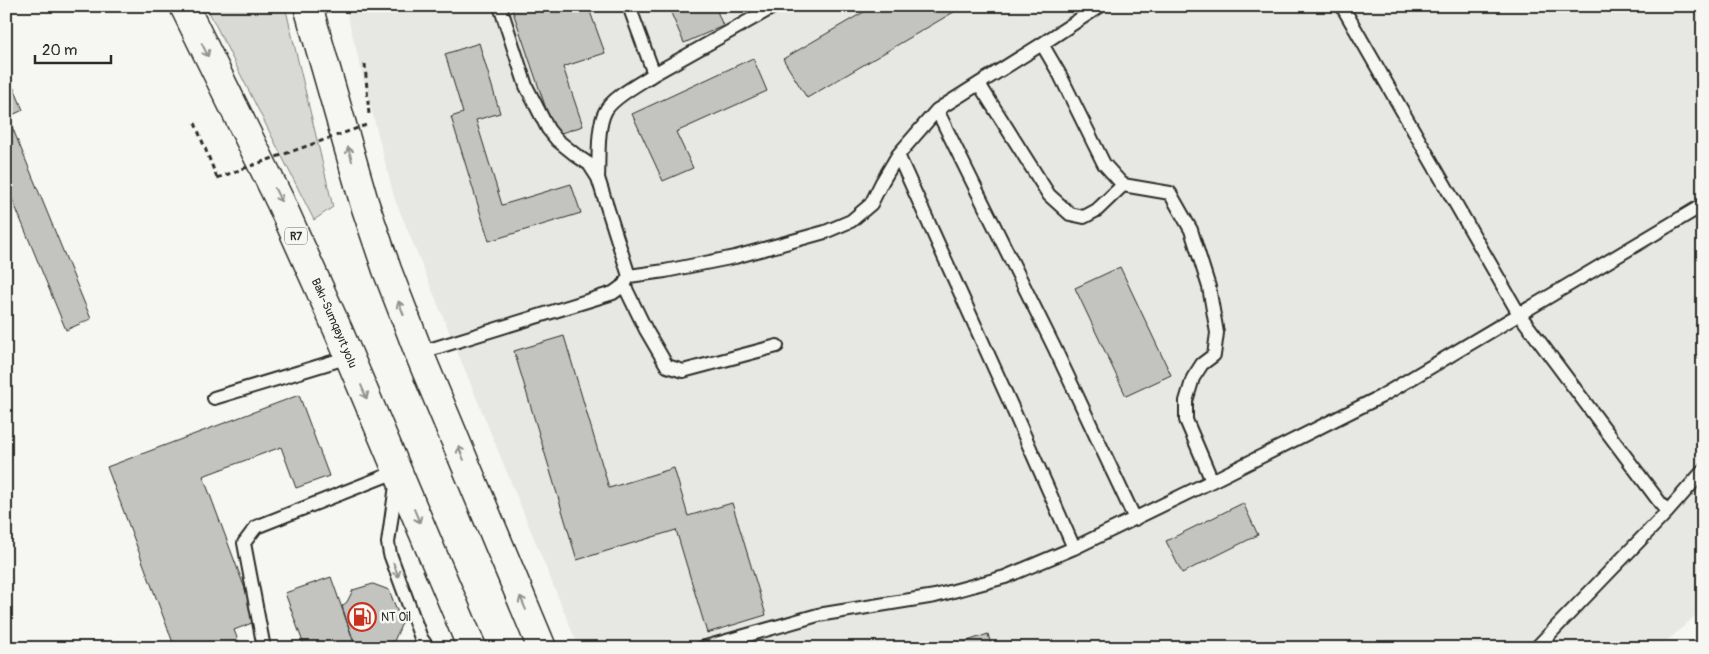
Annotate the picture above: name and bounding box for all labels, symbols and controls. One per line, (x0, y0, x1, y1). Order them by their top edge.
scale bar (35, 32, 111, 64)
text: 20 m (42, 41, 77, 60)
one-way arrow (201, 42, 210, 57)
one-way arrow (345, 146, 355, 162)
one-way arrow (273, 188, 283, 203)
road number: R7 (285, 228, 307, 245)
street label: Bakı-Sumqayıt yolu (308, 276, 360, 370)
one-way arrow (396, 301, 405, 316)
one-way arrow (360, 384, 370, 399)
one-way arrow (455, 446, 465, 461)
one-way arrow (413, 507, 422, 523)
one-way arrow (392, 562, 401, 577)
one-way arrow (518, 596, 528, 611)
fuel station icon: NT Oil (347, 602, 377, 632)
place label: NT Oil (381, 610, 411, 625)

